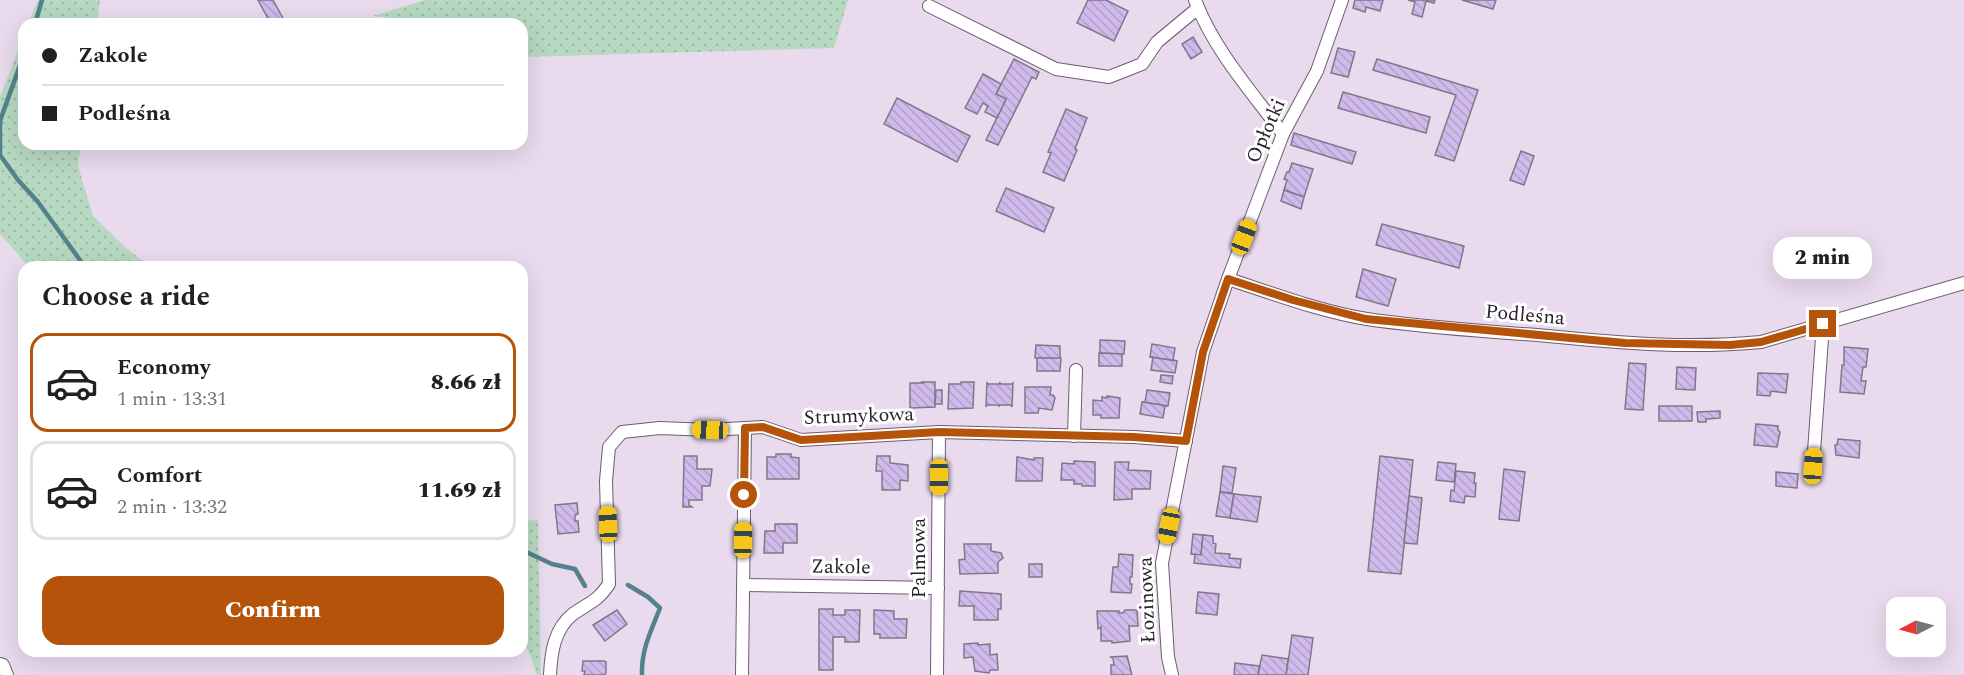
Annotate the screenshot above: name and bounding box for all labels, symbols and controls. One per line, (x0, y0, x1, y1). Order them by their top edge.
text: Zakole (78, 39, 148, 72)
street label: Opłotki (1238, 94, 1294, 168)
text: Podleśna (78, 97, 171, 130)
car (1229, 217, 1259, 257)
callout: 2 min (1774, 237, 1872, 279)
text: 2 min (1795, 243, 1850, 273)
text: Choose a ride (42, 276, 210, 318)
street label: Podleśna (1484, 297, 1566, 333)
route end (1809, 310, 1836, 337)
text: Economy (117, 351, 210, 384)
icon: car (45, 356, 99, 410)
text: 8.66 zł (431, 366, 501, 399)
text: 1 min · 13:31 (117, 384, 227, 414)
street label: Strumykowa (803, 399, 915, 433)
car (692, 420, 728, 440)
car (1803, 447, 1823, 485)
text: Comfort (117, 459, 202, 492)
car (930, 459, 948, 495)
icon: car (45, 464, 99, 518)
text: 11.69 zł (418, 474, 501, 507)
route start (730, 481, 757, 508)
text: 2 min · 13:32 (117, 492, 227, 522)
car (598, 506, 618, 542)
car (1157, 507, 1181, 545)
street label: Palmowa (904, 517, 934, 598)
car (734, 522, 752, 558)
street label: Zakole (811, 551, 871, 583)
street label: Łozinowa (1130, 556, 1163, 644)
button: Confirm (42, 576, 504, 645)
north arrow (1886, 597, 1946, 657)
map controls (1886, 597, 1946, 657)

